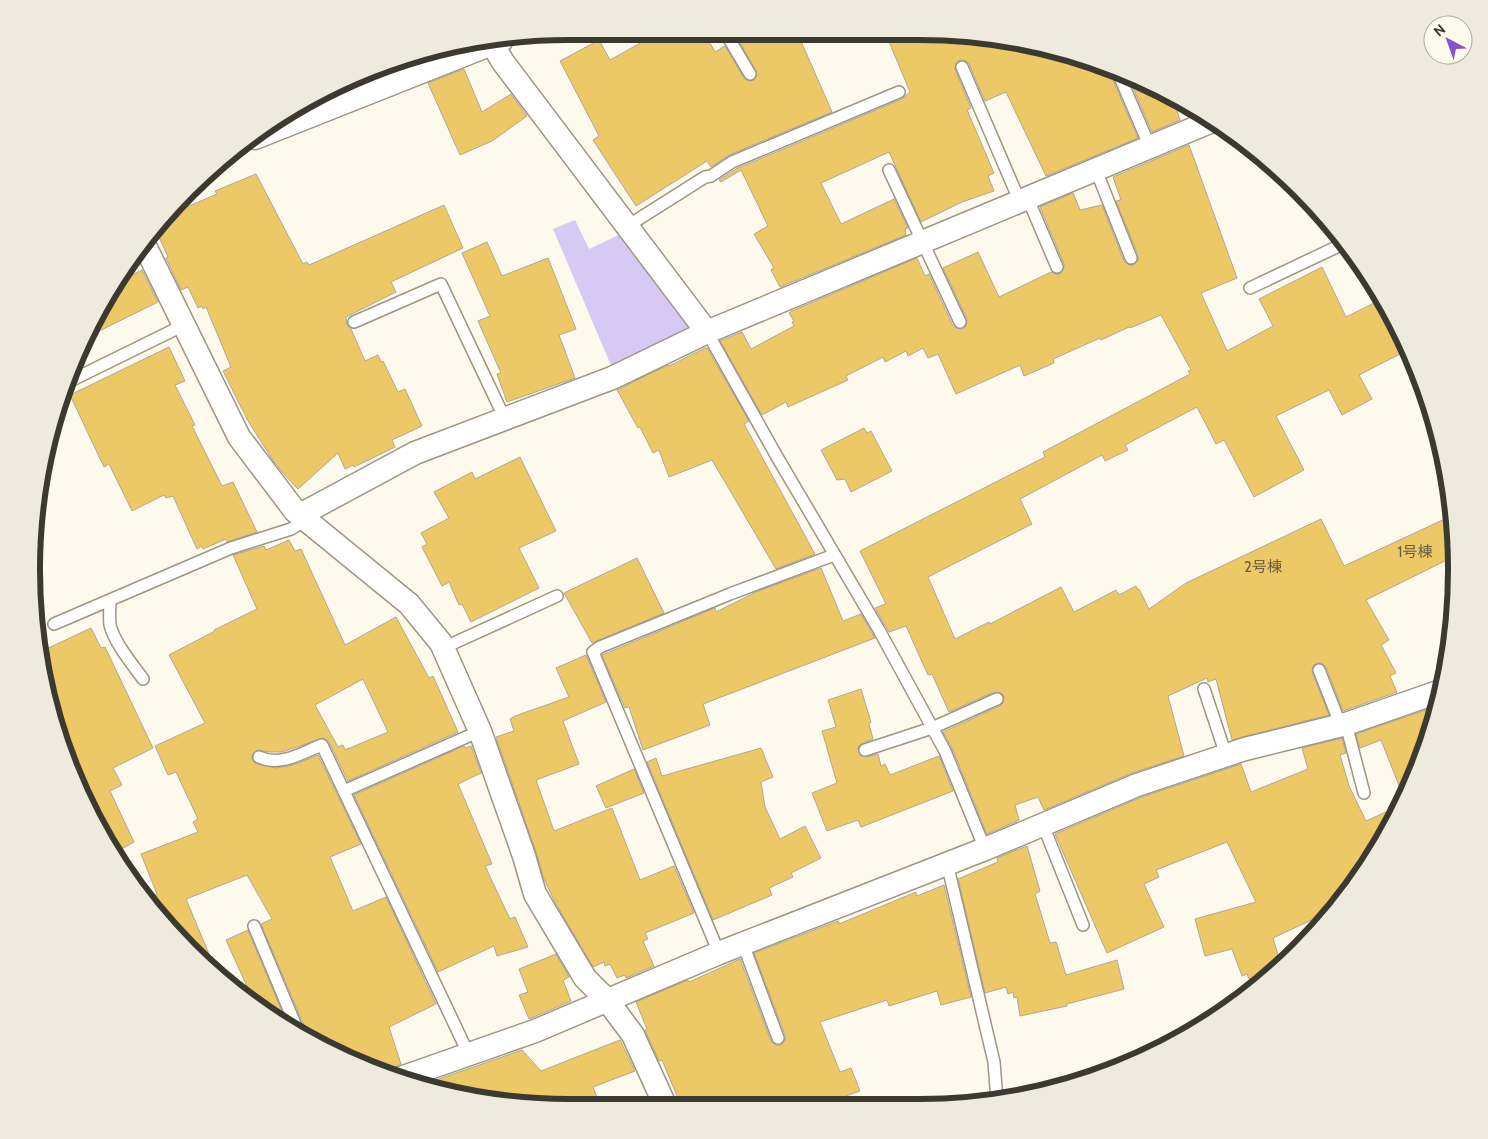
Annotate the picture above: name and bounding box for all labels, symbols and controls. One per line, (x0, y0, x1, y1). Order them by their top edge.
north arrow (1423, 15, 1473, 65)
text: N (1430, 20, 1449, 40)
house number: 1号棟 (1398, 543, 1432, 561)
house number: 2号棟 (1244, 558, 1282, 576)

